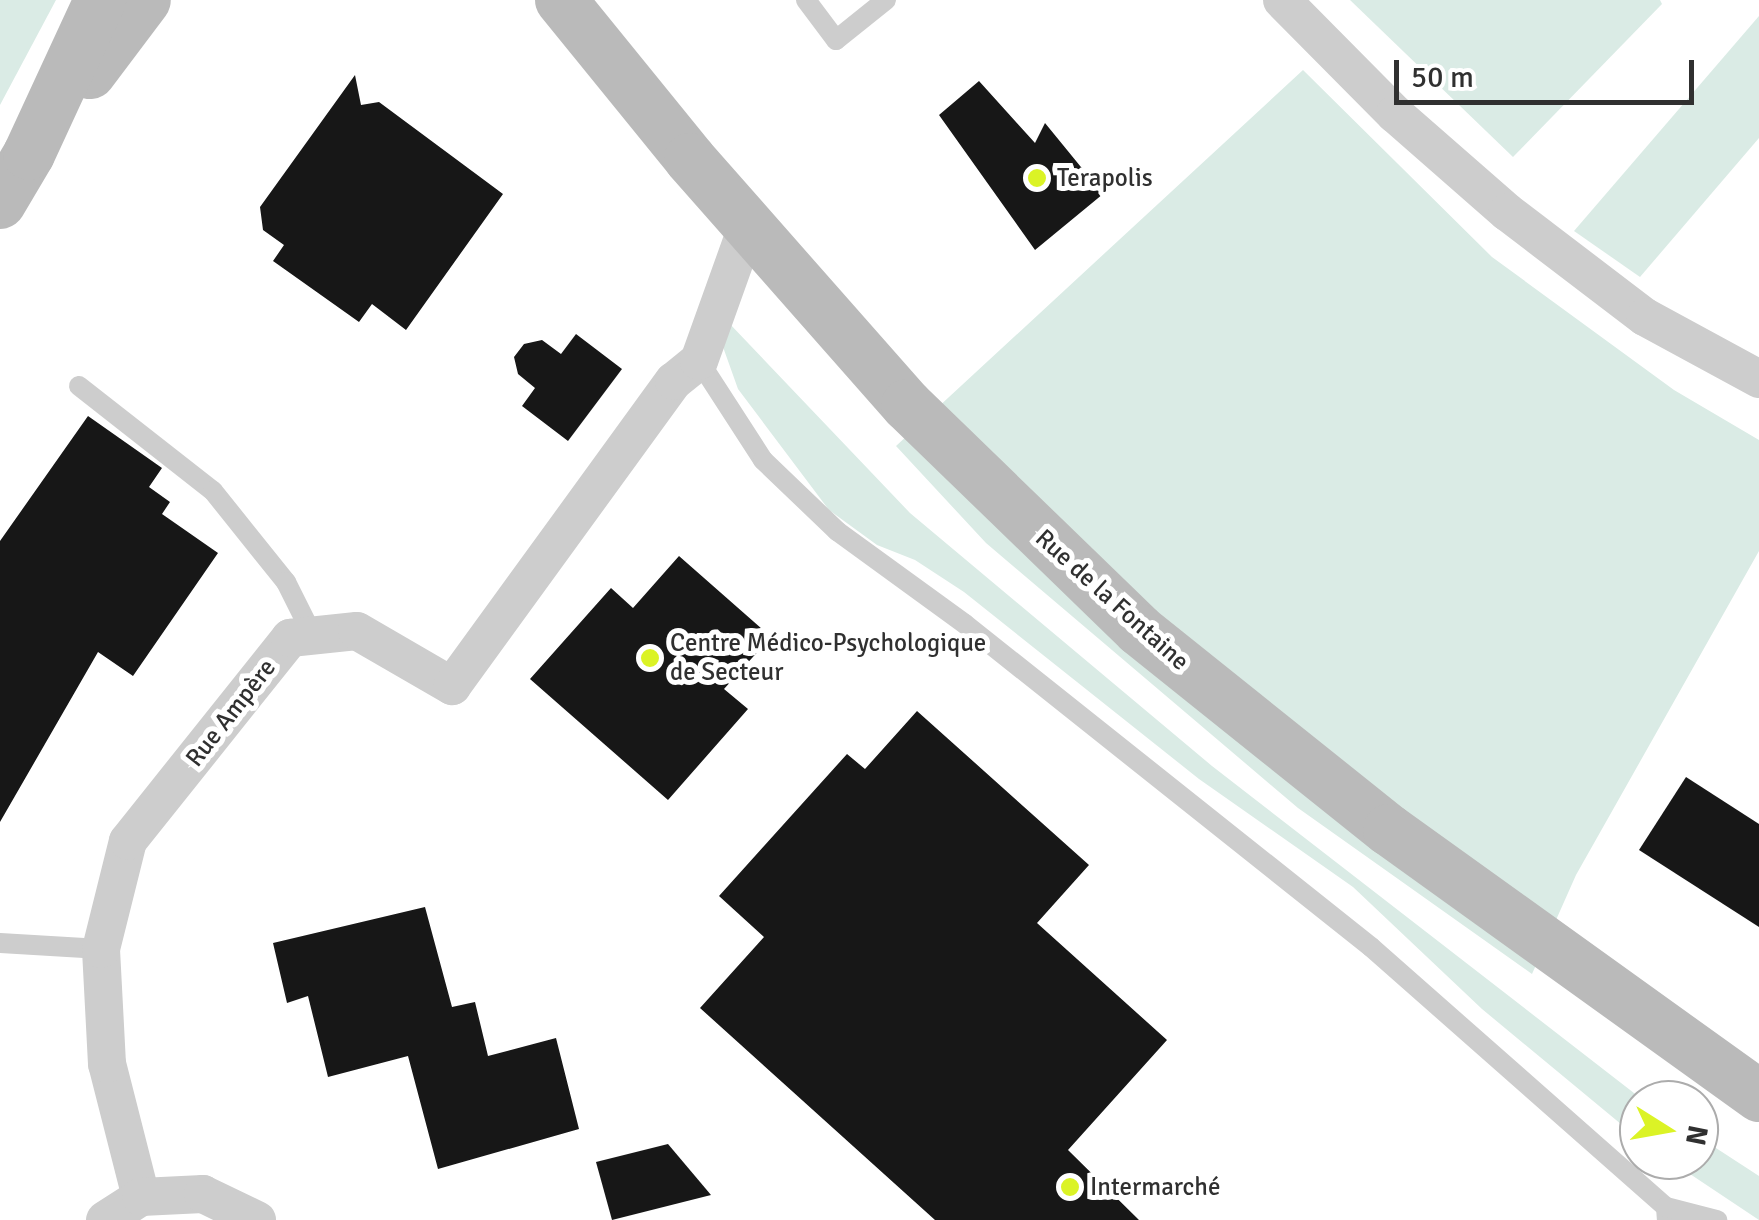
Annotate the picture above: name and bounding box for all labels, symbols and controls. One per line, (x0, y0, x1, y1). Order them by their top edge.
scale bar (1399, 40, 1699, 102)
text: 50 m (1411, 59, 1474, 96)
place label: Terapolis (1057, 163, 1153, 193)
marker: Terapolis (1026, 167, 1048, 189)
street label: Rue de la Fontaine (1029, 523, 1195, 677)
place label: Centre Médico-Psychologique de Secteur (670, 629, 986, 688)
marker: Centre Médico-Psychologique de Secteur (639, 647, 661, 669)
street label: Rue Ampère (180, 653, 282, 773)
north arrow (1619, 1080, 1719, 1180)
text: N (1678, 1123, 1715, 1148)
place label: Intermarché (1090, 1172, 1220, 1202)
marker: Intermarché (1059, 1176, 1081, 1198)

